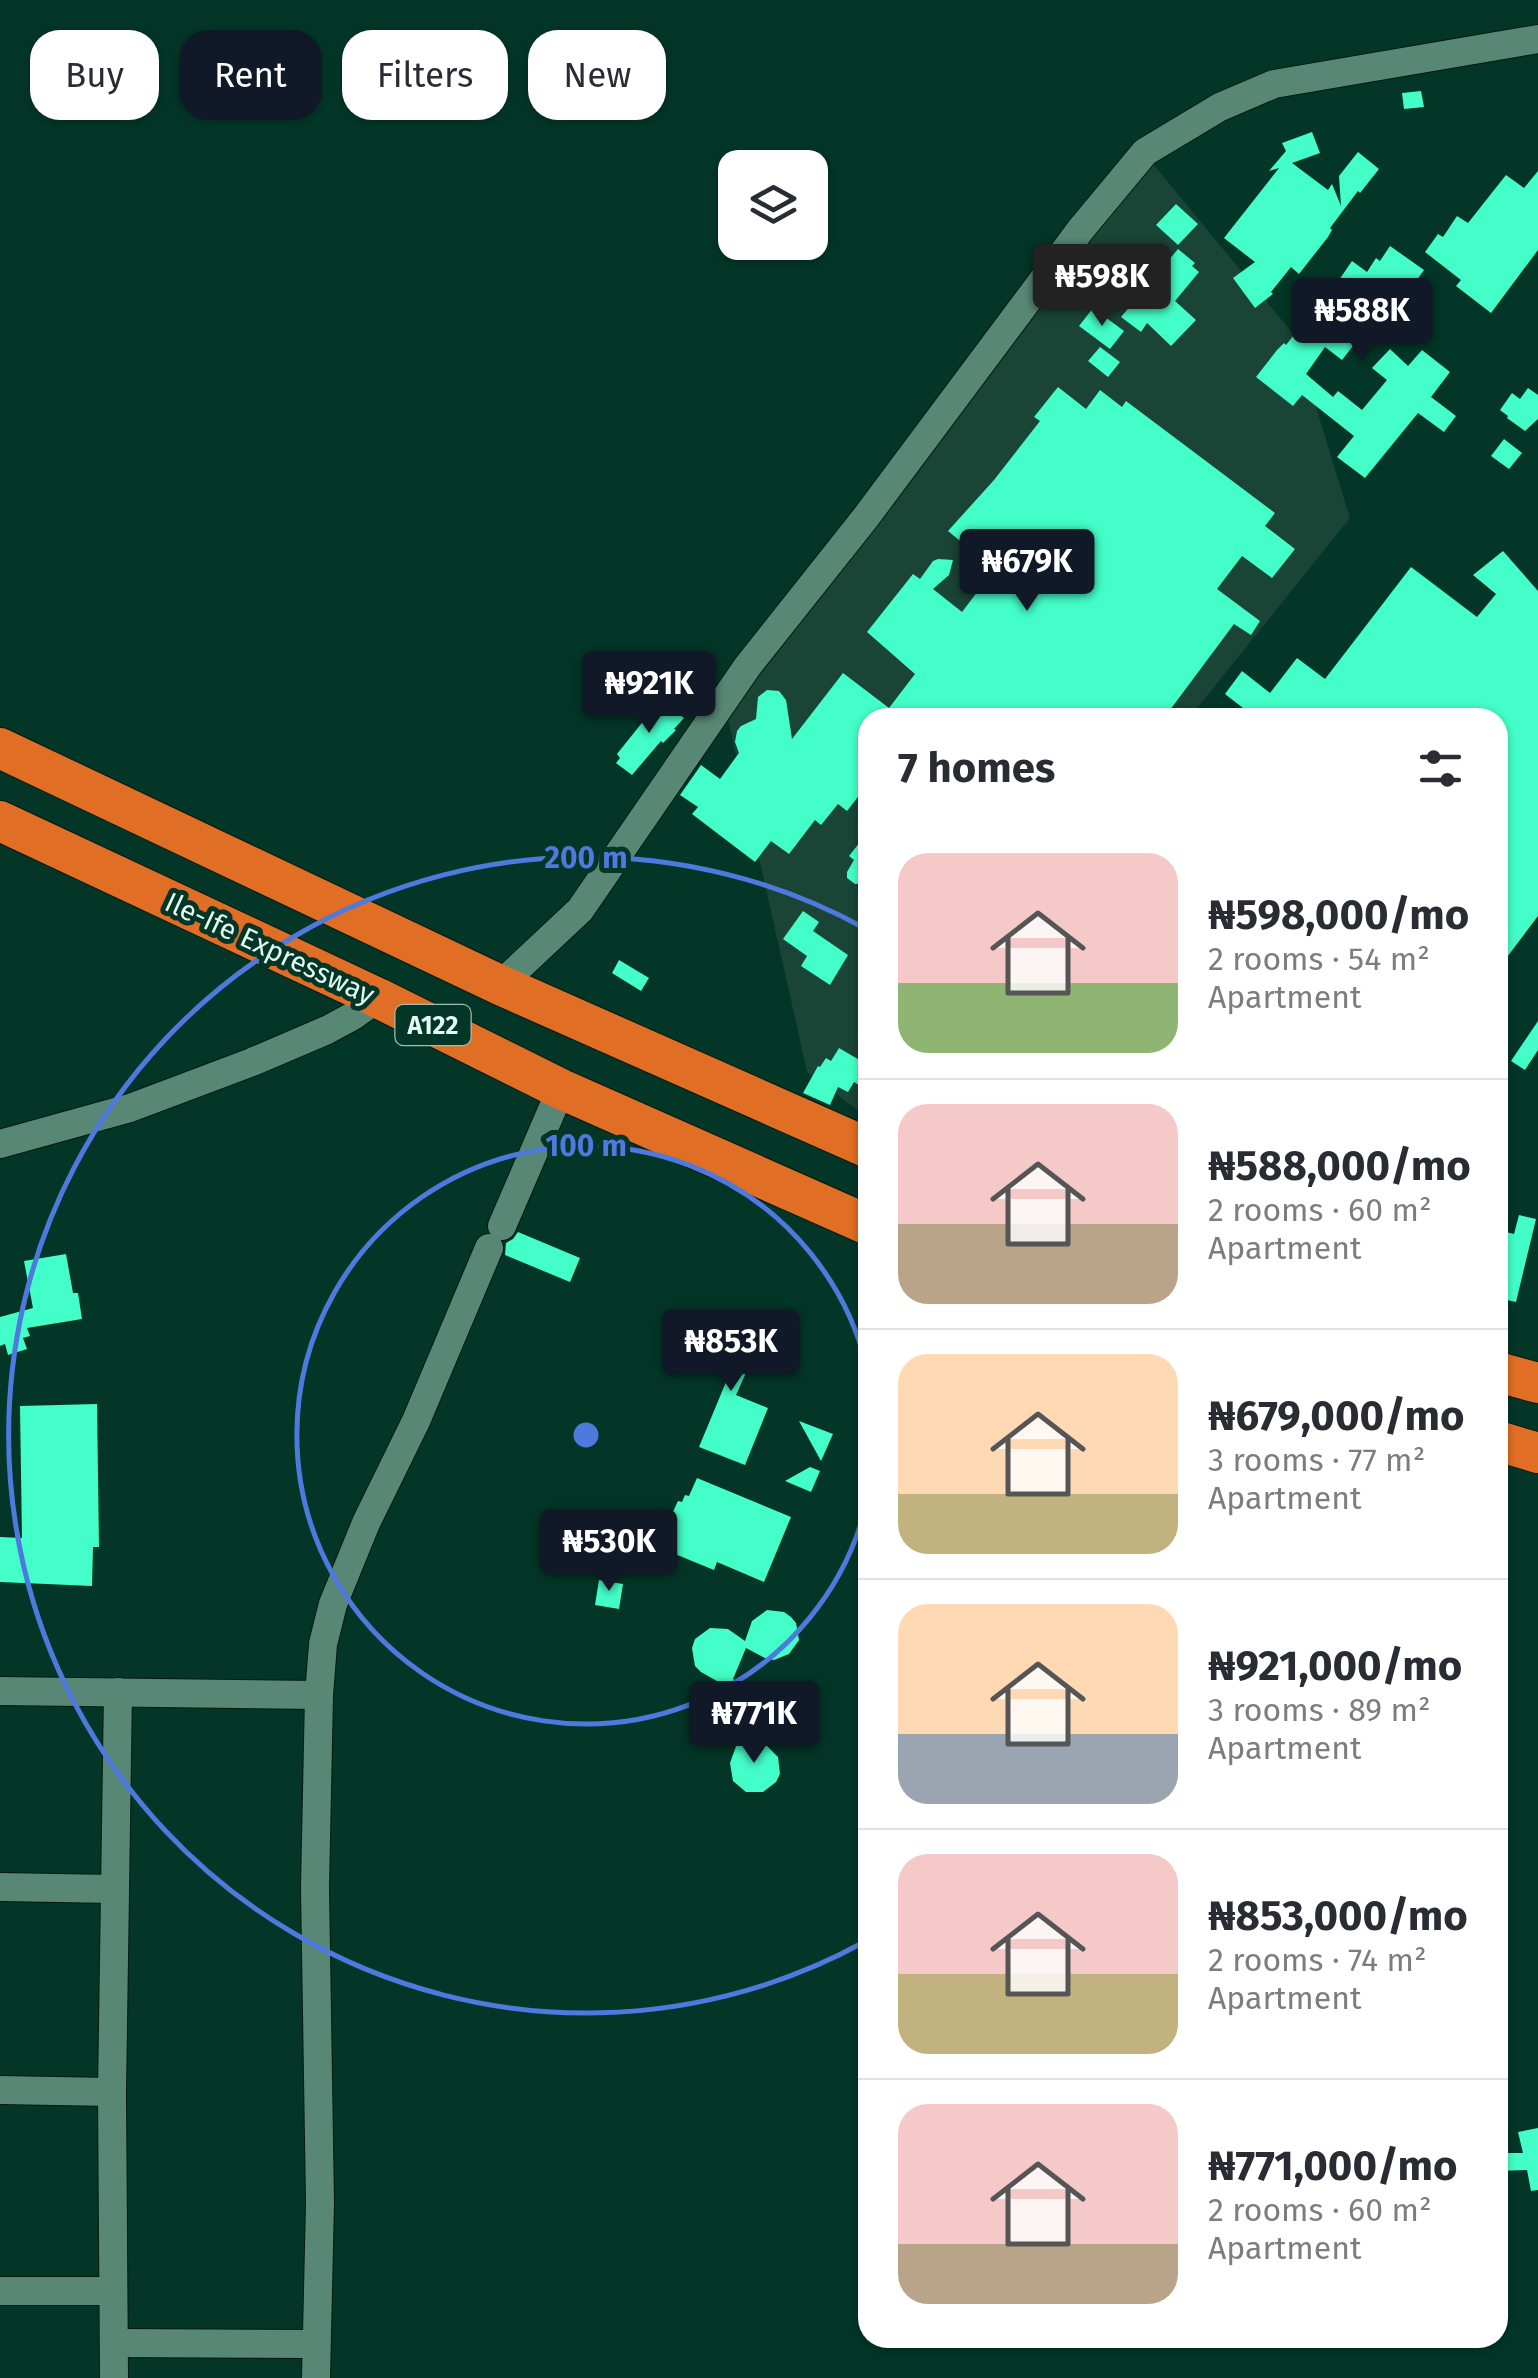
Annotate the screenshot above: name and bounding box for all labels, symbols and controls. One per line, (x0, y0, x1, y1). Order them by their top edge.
chip: Buy (30, 30, 159, 120)
chip: Rent (179, 30, 322, 120)
chip: Filters (342, 30, 508, 120)
chip: New (528, 30, 666, 120)
map controls (718, 150, 828, 260)
button: layers (718, 150, 828, 260)
pin: ₦598K (1032, 244, 1172, 329)
text: ₦598K (1055, 257, 1149, 295)
pin: ₦588K (1292, 278, 1432, 363)
text: ₦588K (1314, 291, 1410, 329)
pin: ₦679K (957, 529, 1097, 614)
text: ₦679K (982, 542, 1072, 580)
pin: ₦921K (579, 651, 719, 736)
text: ₦921K (604, 664, 694, 702)
icon: filters (1413, 741, 1468, 796)
text: 7 homes (898, 743, 1055, 793)
text: 200 m (544, 840, 628, 876)
street label: Ile-Ife Expressway (160, 885, 380, 1012)
text: ₦598,000/mo (1208, 890, 1469, 940)
icon: home (978, 893, 1098, 1013)
text: 2 rooms · 54 m² (1208, 940, 1430, 978)
text: Apartment (1208, 978, 1362, 1016)
road number: A122 (396, 1005, 470, 1045)
text: 100 m (545, 1128, 627, 1164)
text: ₦588,000/mo (1208, 1141, 1471, 1191)
icon: home (978, 1144, 1098, 1264)
text: 2 rooms · 60 m² (1208, 1191, 1432, 1229)
text: Apartment (1208, 1229, 1362, 1267)
pin: ₦853K (661, 1309, 801, 1394)
text: ₦853K (684, 1322, 778, 1360)
text: ₦679,000/mo (1208, 1391, 1465, 1441)
icon: home (978, 1394, 1098, 1514)
centre of rings (568, 1417, 604, 1453)
text: 3 rooms · 77 m² (1208, 1441, 1425, 1479)
text: Apartment (1208, 1479, 1362, 1517)
pin: ₦530K (539, 1509, 679, 1594)
text: ₦530K (562, 1522, 656, 1560)
text: ₦921,000/mo (1208, 1641, 1462, 1691)
icon: home (978, 1644, 1098, 1764)
pin: ₦771K (684, 1681, 824, 1766)
text: 3 rooms · 89 m² (1208, 1691, 1431, 1729)
text: ₦771K (711, 1694, 797, 1732)
text: Apartment (1208, 1729, 1362, 1767)
text: ₦853,000/mo (1208, 1891, 1468, 1941)
icon: home (978, 1894, 1098, 2014)
text: 2 rooms · 74 m² (1208, 1941, 1427, 1979)
text: Apartment (1208, 1979, 1362, 2017)
text: ₦771,000/mo (1208, 2141, 1458, 2191)
icon: home (978, 2144, 1098, 2264)
text: 2 rooms · 60 m² (1208, 2191, 1432, 2229)
text: Apartment (1208, 2229, 1362, 2267)

